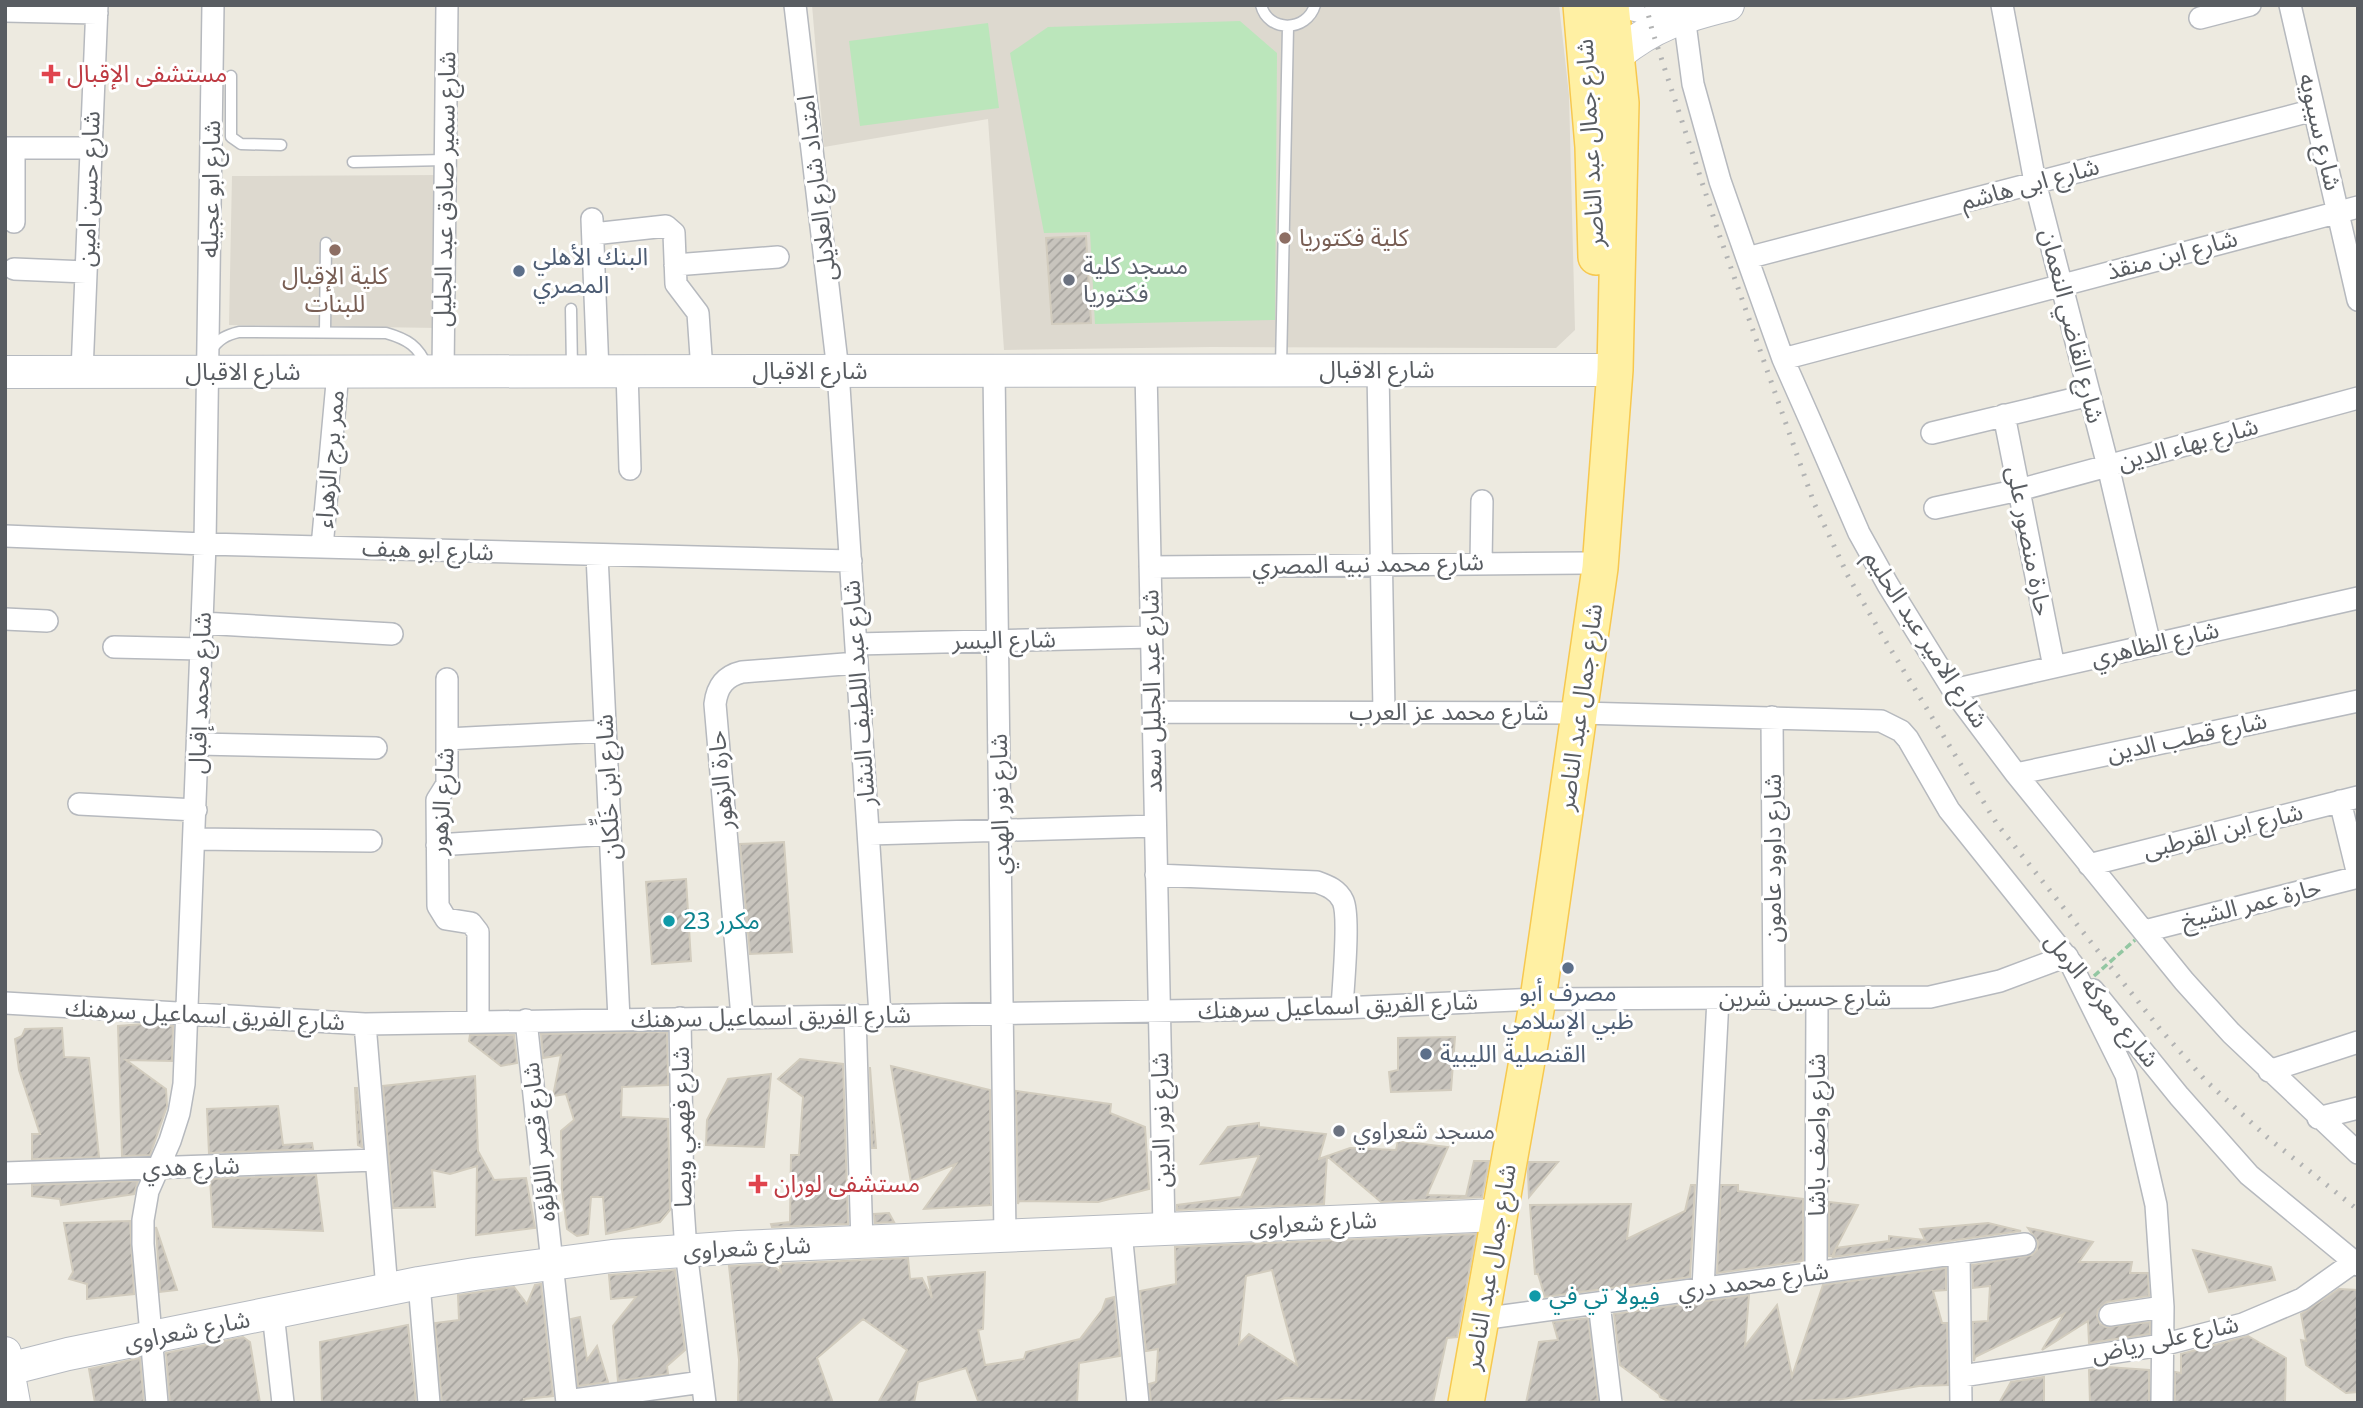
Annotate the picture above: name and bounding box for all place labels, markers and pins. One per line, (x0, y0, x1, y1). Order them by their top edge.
place label: مستشفى الإقبال (67, 56, 227, 90)
marker: مستشفى الإقبال (41, 64, 61, 84)
place label: كلية فكتوريا (1299, 220, 1410, 253)
marker: كلية فكتوريا (1277, 230, 1293, 246)
place label: البنك الأهلي المصري (533, 239, 648, 304)
marker: كلية الإقبال للبنات (327, 242, 343, 258)
place label: مسجد كلية فكتوريا (1083, 248, 1188, 309)
place label: كلية الإقبال للبنات (282, 258, 389, 319)
marker: البنك الأهلي المصري (511, 263, 527, 279)
marker: مسجد كلية فكتوريا (1061, 272, 1077, 288)
place label: 23 مكرر (683, 903, 760, 936)
marker: 23 مكرر (661, 913, 677, 929)
marker: مصرف أبو ظبي الإسلامي (1560, 960, 1576, 976)
place label: مصرف أبو ظبي الإسلامي (1502, 975, 1634, 1040)
place label: القنصلية الليبية (1440, 1036, 1586, 1069)
marker: القنصلية الليبية (1418, 1046, 1434, 1062)
place label: مسجد شعراوي (1353, 1113, 1495, 1150)
marker: مسجد شعراوي (1331, 1123, 1347, 1139)
place label: مستشفى لوران (774, 1166, 920, 1199)
marker: مستشفى لوران (748, 1174, 768, 1194)
place label: فيولا تي في (1549, 1278, 1660, 1315)
marker: فيولا تي في (1527, 1288, 1543, 1304)

